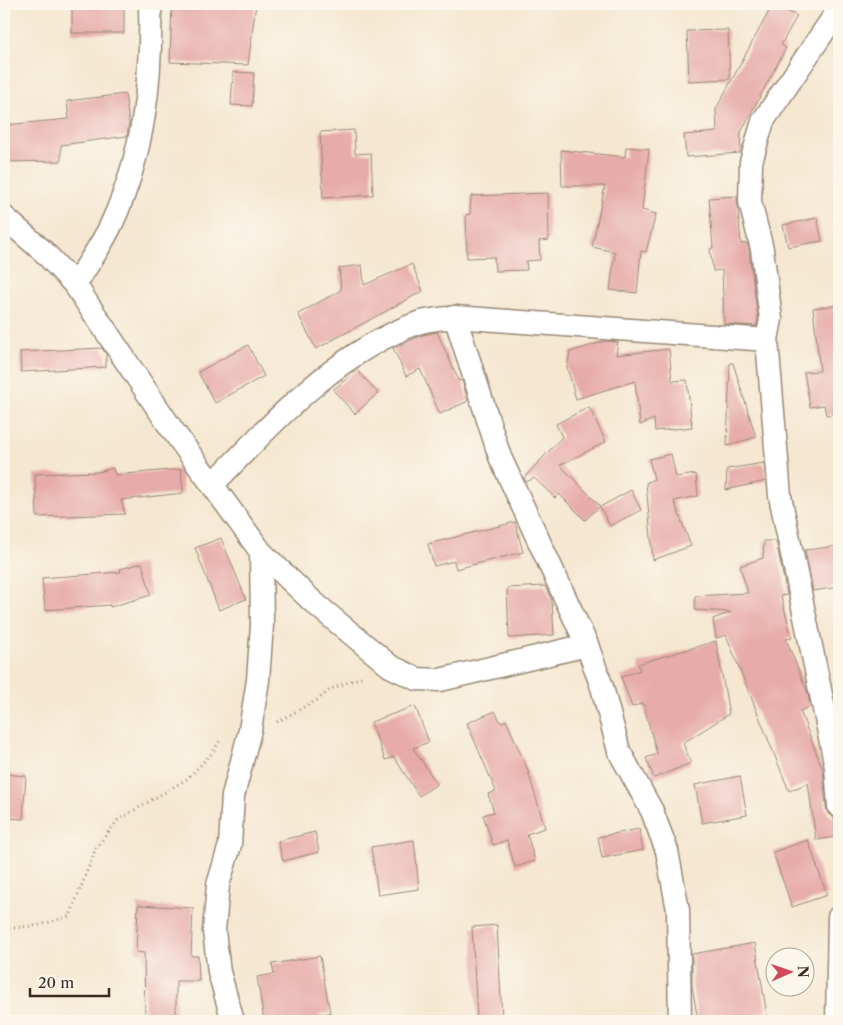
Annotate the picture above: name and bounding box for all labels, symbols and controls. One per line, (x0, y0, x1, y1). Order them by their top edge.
north arrow (766, 948, 816, 998)
scale bar (30, 965, 109, 997)
text: N (794, 965, 812, 978)
text: 20 m (38, 973, 74, 992)

